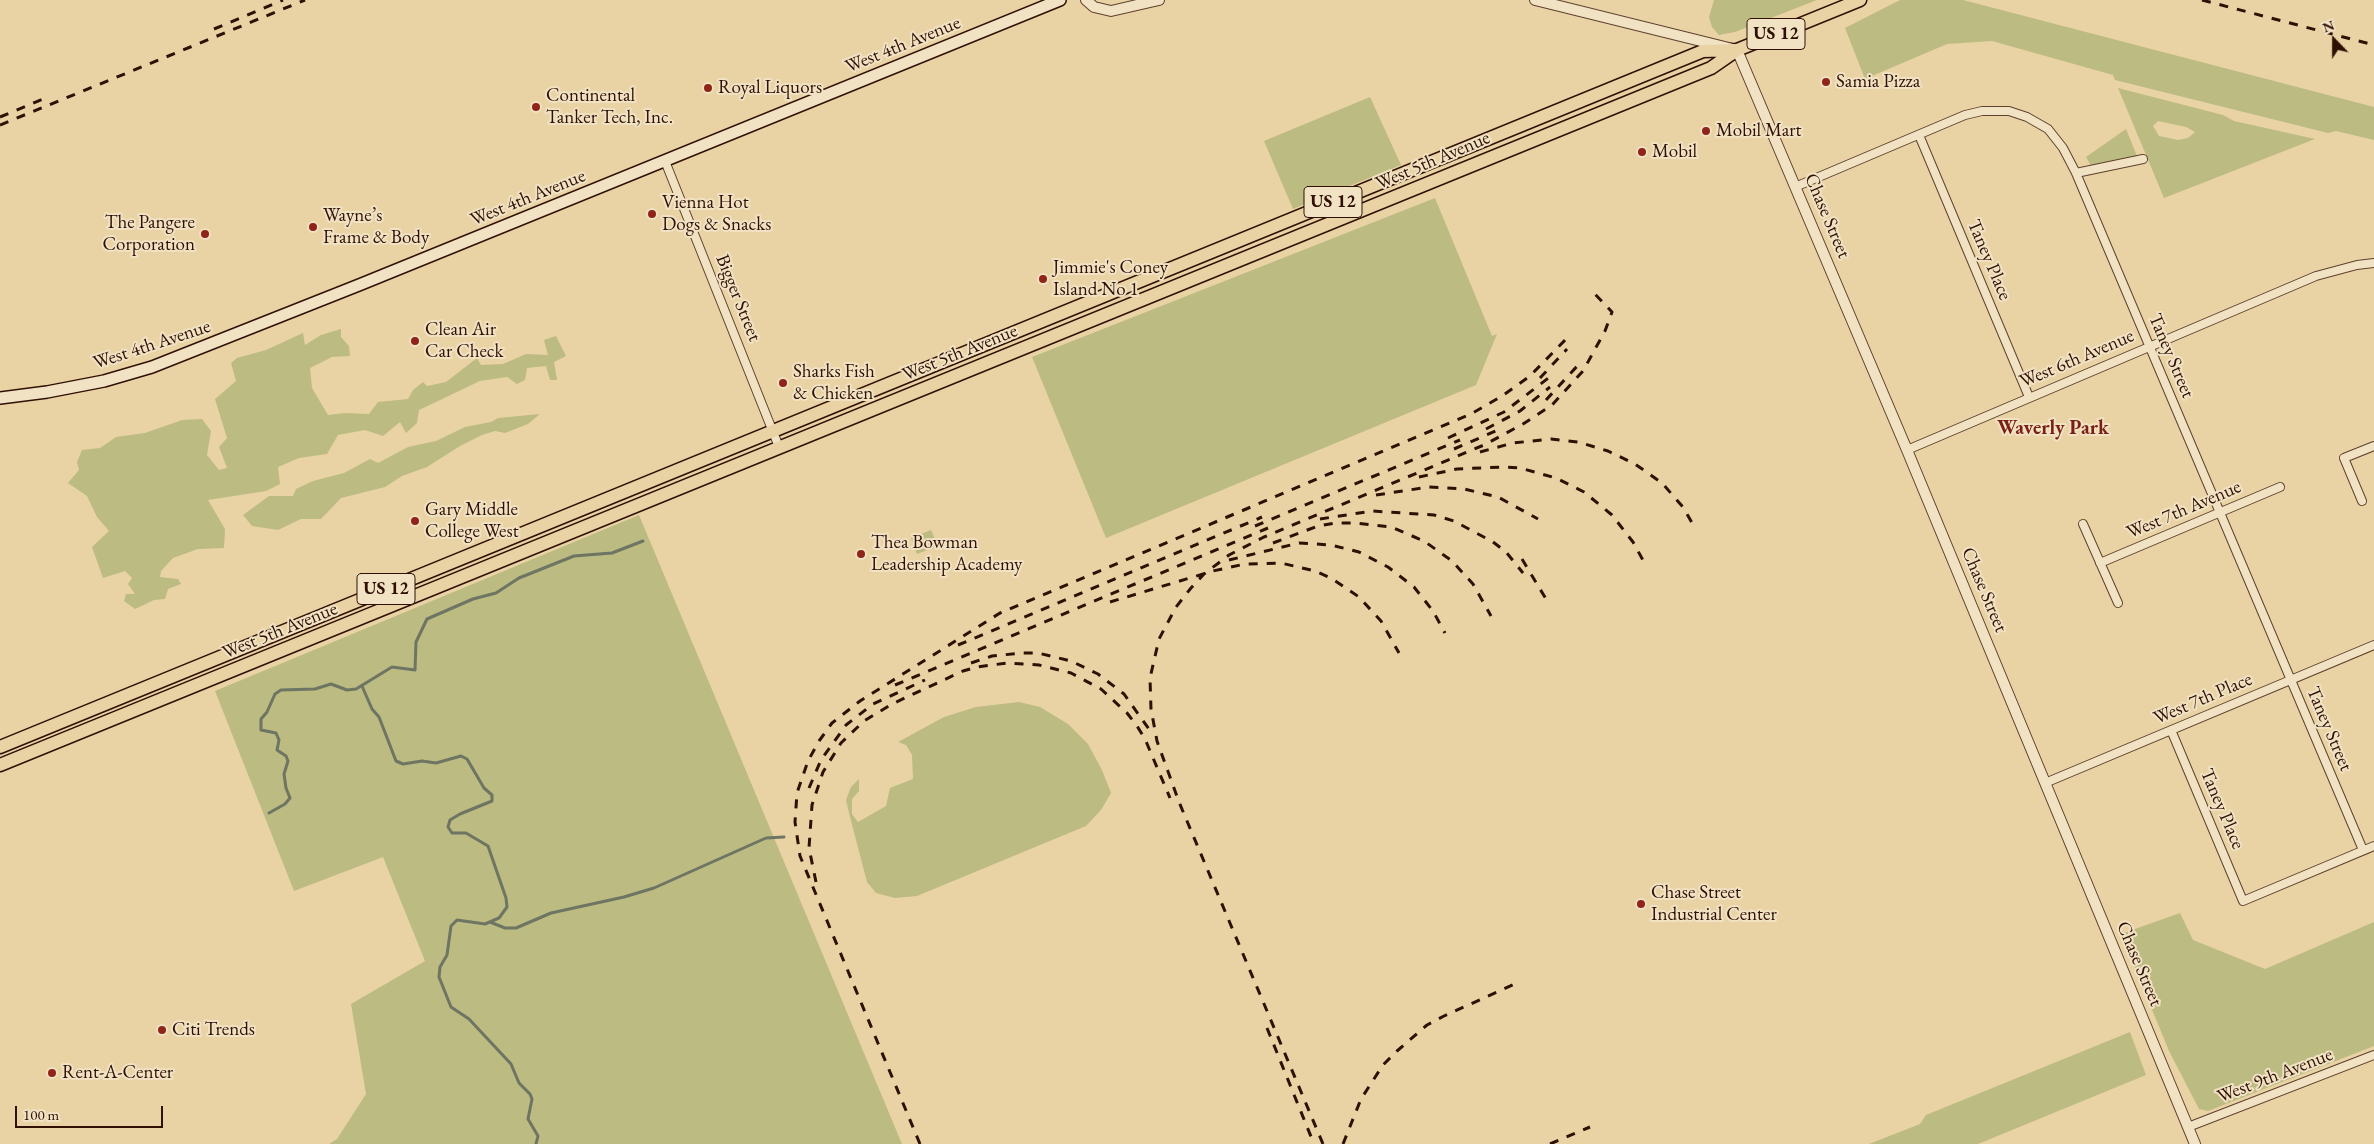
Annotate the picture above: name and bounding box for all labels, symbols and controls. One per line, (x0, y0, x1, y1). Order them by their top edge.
street label: West 4th Avenue (842, 12, 964, 78)
north arrow (2309, 15, 2359, 65)
text: N (2320, 16, 2337, 37)
road number: US 12 (1747, 18, 1805, 50)
place label: Samia Pizza (1836, 71, 1920, 93)
marker: Samia Pizza (1820, 76, 1832, 88)
place label: Royal Liquors (718, 77, 822, 99)
marker: Royal Liquors (702, 82, 714, 94)
place label: Continental Tanker Tech, Inc. (546, 85, 673, 129)
marker: Continental Tanker Tech, Inc. (530, 101, 542, 113)
place label: Mobil Mart (1716, 120, 1802, 142)
marker: Mobil Mart (1700, 125, 1712, 137)
street label: West 5th Avenue (1372, 127, 1494, 195)
place label: Mobil (1652, 141, 1697, 163)
marker: Mobil (1636, 146, 1648, 158)
street label: West 4th Avenue (467, 165, 589, 231)
street label: Chase Street (1799, 170, 1855, 262)
road number: US 12 (1304, 186, 1362, 218)
place label: Vienna Hot Dogs & Snacks (662, 192, 771, 236)
place label: Wayne’s Frame & Body (323, 205, 429, 249)
marker: Vienna Hot Dogs & Snacks (646, 208, 658, 220)
place label: The Pangere Corporation (103, 212, 195, 256)
street label: Taney Place (1962, 216, 2016, 304)
marker: Wayne’s Frame & Body (307, 221, 319, 233)
marker: The Pangere Corporation (199, 228, 211, 240)
street label: Bigger Street (710, 251, 766, 345)
place label: Jimmie's Coney Island No 1 (1053, 257, 1168, 301)
marker: Jimmie's Coney Island No 1 (1037, 273, 1049, 285)
street label: Taney Street (2143, 310, 2199, 402)
street label: West 4th Avenue (90, 315, 214, 375)
place label: Clean Air Car Check (425, 319, 503, 363)
street label: West 5th Avenue (899, 320, 1021, 386)
street label: West 6th Avenue (2016, 325, 2138, 393)
marker: Clean Air Car Check (409, 335, 421, 347)
place label: Sharks Fish & Chicken (793, 361, 875, 405)
marker: Sharks Fish & Chicken (777, 377, 789, 389)
district label: Waverly Park (1997, 417, 2109, 441)
street label: West 7th Avenue (2123, 476, 2245, 544)
place label: Gary Middle College West (425, 499, 519, 543)
marker: Gary Middle College West (409, 515, 421, 527)
place label: Thea Bowman Leadership Academy (871, 532, 1022, 576)
street label: Chase Street (1956, 544, 2012, 636)
marker: Thea Bowman Leadership Academy (855, 548, 867, 560)
road number: US 12 (357, 574, 415, 604)
street label: West 5th Avenue (219, 598, 341, 664)
street label: West 7th Place (2150, 668, 2256, 730)
street label: Taney Street (2301, 683, 2357, 775)
street label: Taney Place (2195, 765, 2249, 853)
place label: Chase Street Industrial Center (1651, 882, 1777, 926)
marker: Chase Street Industrial Center (1635, 898, 1647, 910)
street label: Chase Street (2111, 918, 2167, 1010)
place label: Citi Trends (172, 1019, 255, 1041)
marker: Citi Trends (156, 1024, 168, 1036)
street label: West 9th Avenue (2214, 1043, 2336, 1109)
place label: Rent-A-Center (62, 1062, 173, 1084)
marker: Rent-A-Center (46, 1067, 58, 1079)
scale bar (18, 1096, 165, 1128)
text: 100 m (23, 1105, 59, 1124)

